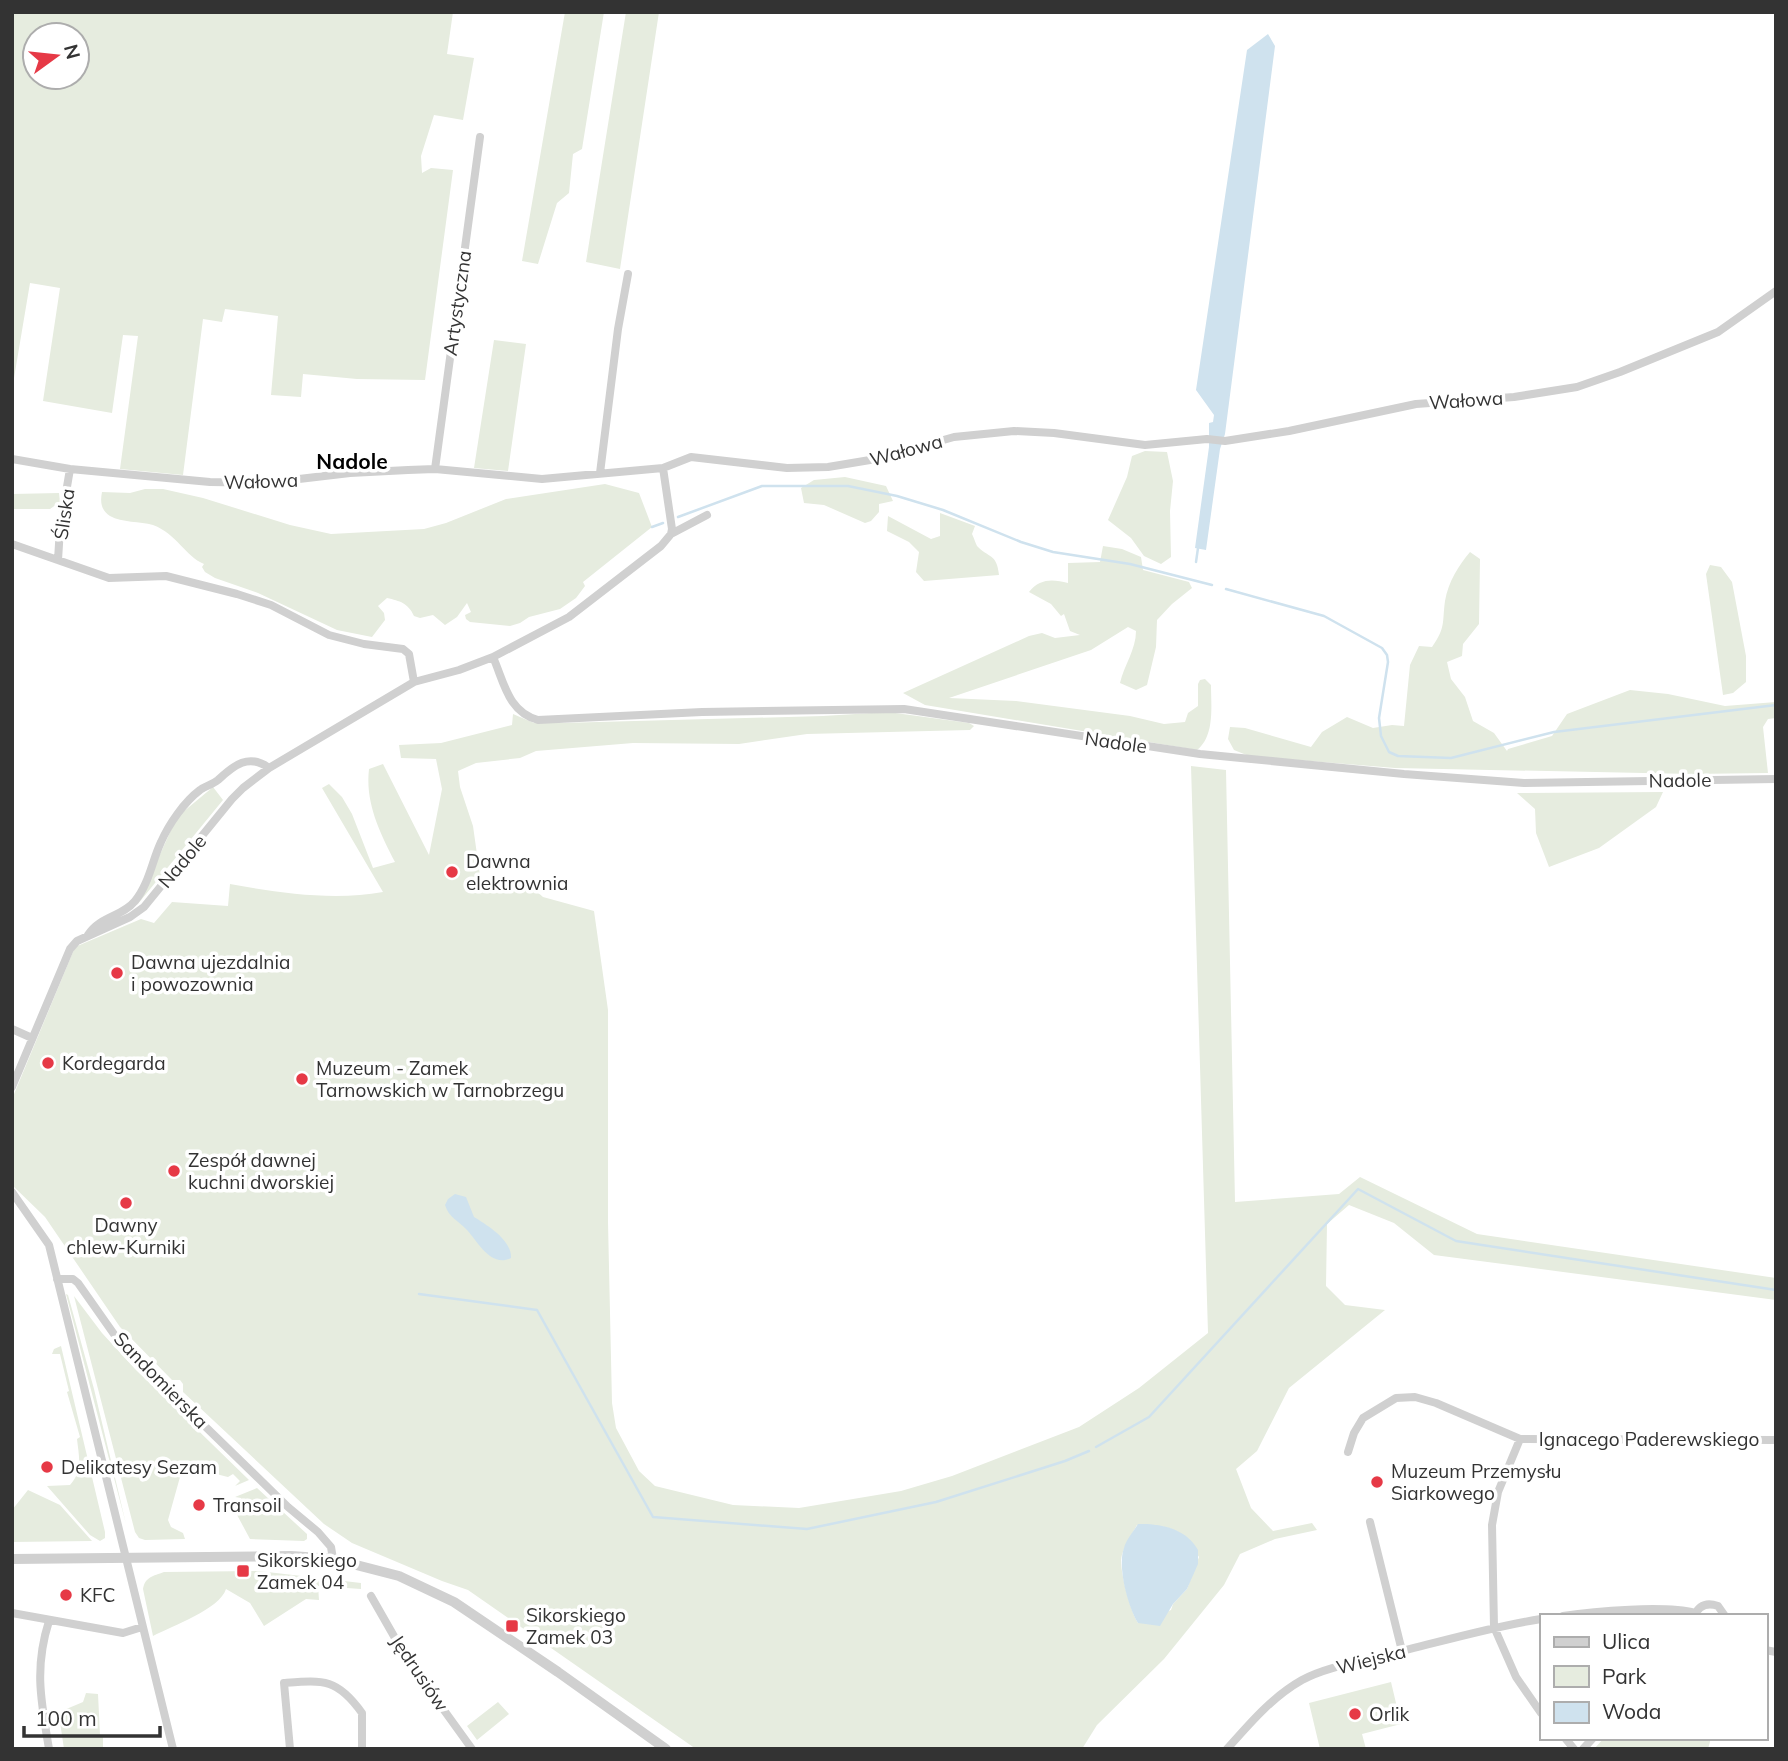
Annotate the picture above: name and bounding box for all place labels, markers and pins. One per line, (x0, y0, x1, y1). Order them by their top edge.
place label: Dawna elektrownia (466, 849, 568, 895)
marker: Dawna elektrownia (444, 864, 460, 880)
place label: Dawna ujezdalnia i powozownia (131, 950, 290, 996)
marker: Dawna ujezdalnia i powozownia (109, 965, 125, 981)
place label: Kordegarda (62, 1051, 166, 1075)
marker: Kordegarda (40, 1055, 56, 1071)
place label: Muzeum - Zamek Tarnowskich w Tarnobrzegu (316, 1056, 564, 1102)
marker: Muzeum - Zamek Tarnowskich w Tarnobrzegu (294, 1071, 310, 1087)
place label: Zespół dawnej kuchni dworskiej (188, 1148, 334, 1194)
marker: Zespół dawnej kuchni dworskiej (166, 1163, 182, 1179)
marker: Dawny chlew-Kurniki (118, 1195, 134, 1211)
place label: Dawny chlew-Kurniki (66, 1213, 186, 1259)
place label: Delikatesy Sezam (61, 1455, 217, 1479)
marker: Delikatesy Sezam (39, 1459, 55, 1475)
place label: Muzeum Przemysłu Siarkowego (1391, 1459, 1561, 1505)
marker: Muzeum Przemysłu Siarkowego (1369, 1474, 1385, 1490)
place label: Transoil (213, 1493, 282, 1517)
marker: Transoil (191, 1497, 207, 1513)
place label: Sikorskiego Zamek 04 (257, 1548, 357, 1594)
marker: Sikorskiego Zamek 04 (235, 1563, 251, 1579)
place label: KFC (80, 1583, 115, 1607)
marker: KFC (58, 1587, 74, 1603)
place label: Sikorskiego Zamek 03 (526, 1603, 626, 1649)
marker: Sikorskiego Zamek 03 (504, 1618, 520, 1634)
place label: Orlik (1369, 1702, 1410, 1726)
marker: Orlik (1347, 1706, 1363, 1722)

